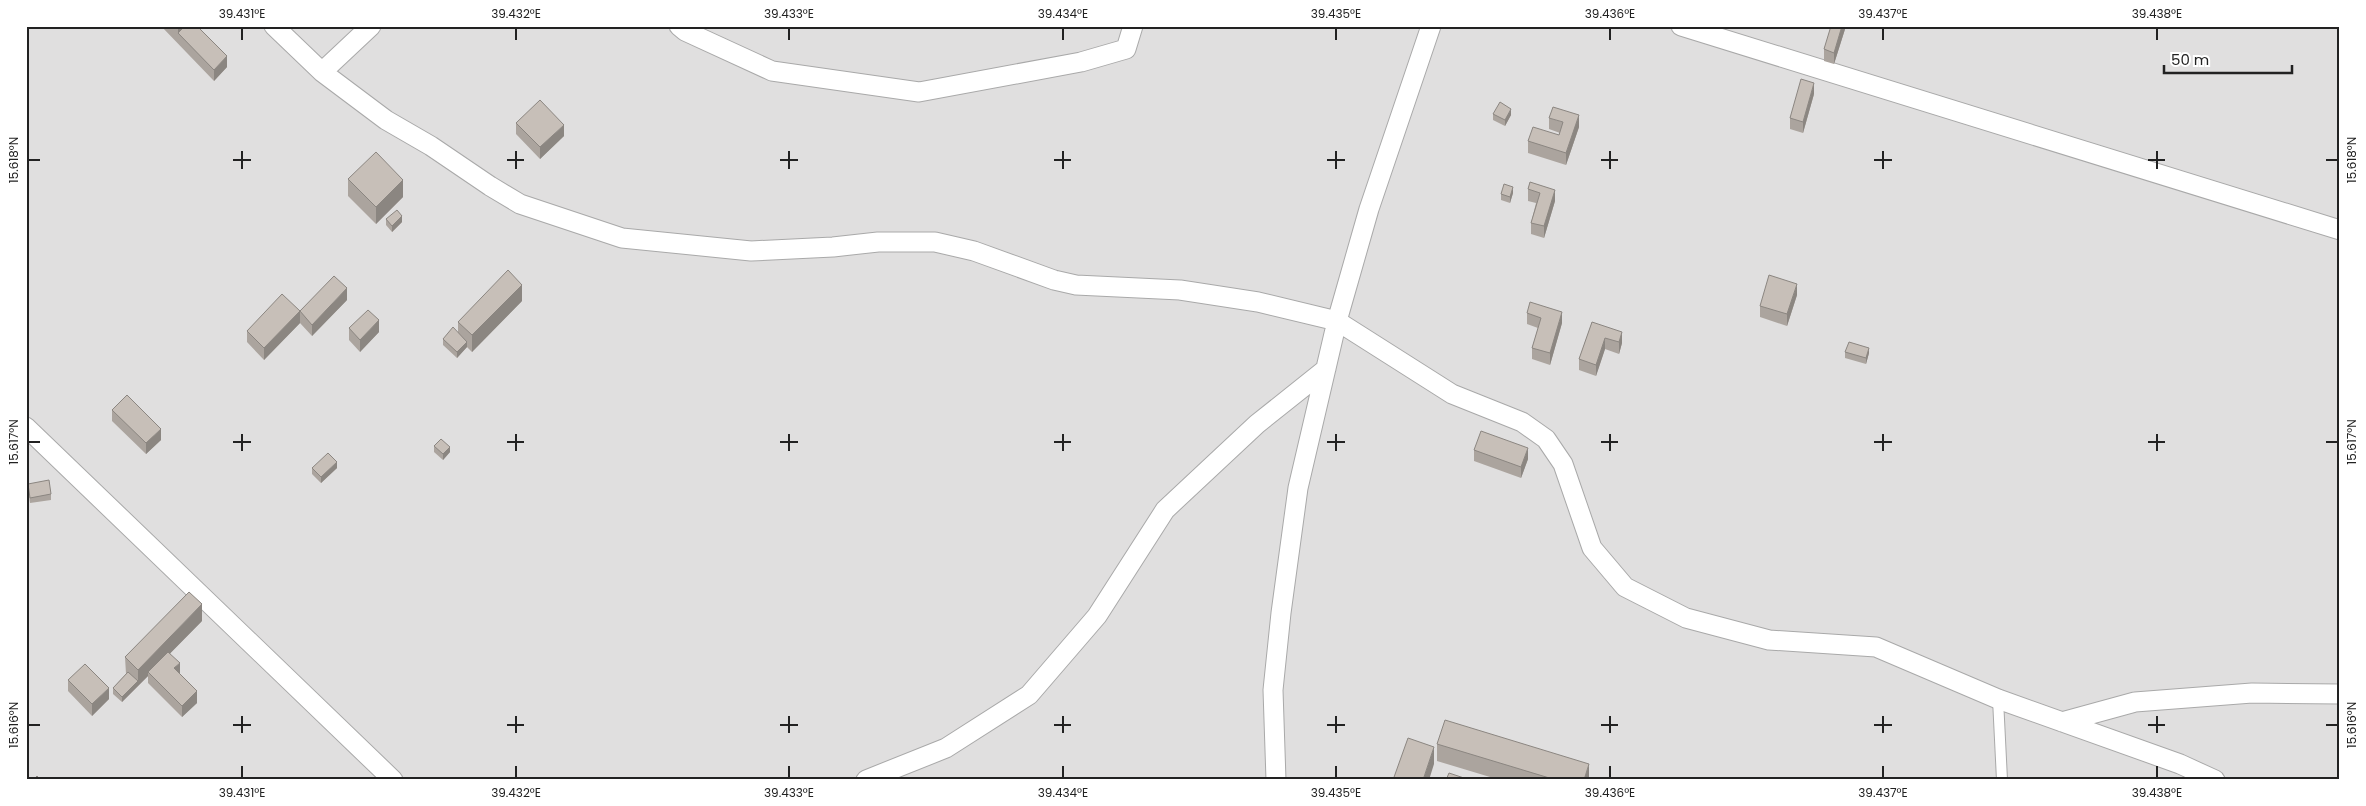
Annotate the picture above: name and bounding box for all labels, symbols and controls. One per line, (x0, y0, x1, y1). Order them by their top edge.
text: 39.431°E (219, 5, 265, 22)
text: 39.432°E (491, 5, 541, 22)
text: 39.433°E (764, 5, 814, 22)
text: 39.434°E (1038, 5, 1088, 22)
text: 39.435°E (1311, 5, 1361, 22)
text: 39.436°E (1585, 5, 1635, 22)
text: 39.437°E (1858, 5, 1908, 22)
text: 39.438°E (2132, 5, 2182, 22)
scale bar (2164, 42, 2291, 74)
text: 50 m (2171, 49, 2209, 70)
text: 15.618°N (5, 137, 22, 183)
text: 15.618°N (2343, 137, 2360, 183)
text: 15.617°N (5, 419, 22, 465)
text: 15.617°N (2343, 419, 2360, 465)
text: 15.616°N (5, 702, 22, 748)
text: 15.616°N (2343, 702, 2360, 748)
text: 39.431°E (219, 784, 265, 801)
text: 39.432°E (491, 784, 541, 801)
text: 39.433°E (764, 784, 814, 801)
text: 39.434°E (1038, 784, 1088, 801)
text: 39.435°E (1311, 784, 1361, 801)
text: 39.436°E (1585, 784, 1635, 801)
text: 39.437°E (1858, 784, 1908, 801)
text: 39.438°E (2132, 784, 2182, 801)

